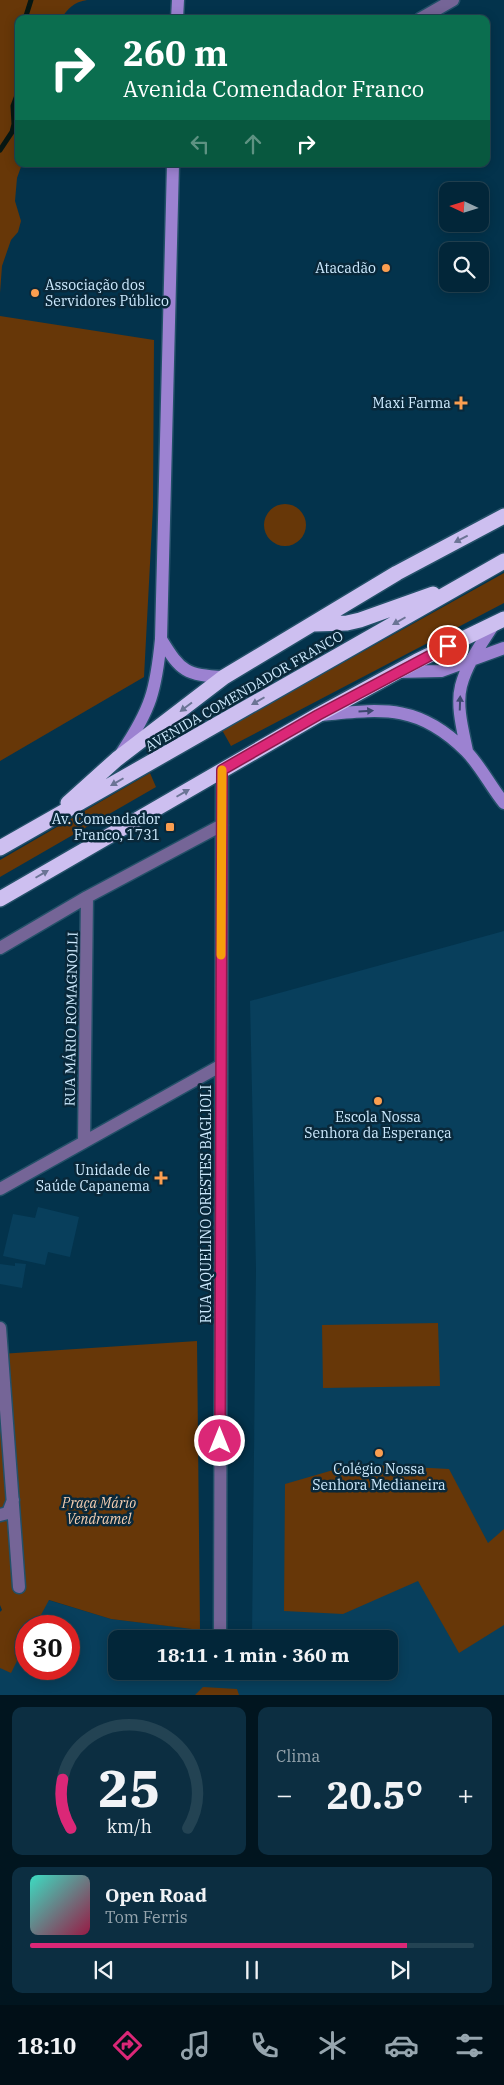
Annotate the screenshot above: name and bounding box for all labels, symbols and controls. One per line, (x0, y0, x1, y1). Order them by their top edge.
text: 260 m (123, 30, 228, 76)
icon: right (40, 35, 105, 100)
text: Avenida Comendador Franco (123, 74, 424, 103)
icon: left (186, 130, 214, 158)
icon: ahead (239, 130, 267, 158)
icon: right (292, 130, 320, 158)
north arrow (439, 182, 489, 232)
map controls (439, 182, 489, 292)
button: search (439, 242, 489, 292)
place label: Atacadão (315, 259, 376, 277)
marker: Atacadão (380, 262, 392, 274)
place label: Associação dos Servidores Público (45, 276, 169, 310)
marker: Associação dos Servidores Público (29, 287, 41, 299)
place label: Maxi Farma (373, 394, 451, 412)
marker: Maxi Farma (455, 397, 467, 409)
one-way arrow (453, 535, 468, 543)
one-way arrow (392, 617, 406, 625)
pin (427, 625, 469, 667)
street label: AVENIDA COMENDADOR FRANCO (142, 627, 346, 755)
icon: arrive (434, 632, 462, 660)
one-way arrow (456, 695, 464, 711)
one-way arrow (251, 697, 264, 706)
one-way arrow (180, 701, 193, 712)
one-way arrow (359, 706, 375, 714)
one-way arrow (109, 778, 124, 786)
one-way arrow (176, 788, 189, 797)
place label: Av. Comendador Franco, 1731 (52, 810, 161, 844)
marker: Av. Comendador Franco, 1731 (164, 821, 176, 833)
one-way arrow (36, 870, 49, 879)
street label: RUA MÁRIO ROMAGNOLLI (59, 931, 82, 1106)
street label: RUA AQUELINO ORESTES BAGLIOLI (197, 1084, 215, 1323)
marker: Escola Nossa Senhora da Esperança (372, 1095, 384, 1107)
place label: Escola Nossa Senhora da Esperança (304, 1108, 452, 1142)
place label: Unidade de Saúde Capanema (36, 1161, 150, 1195)
marker: Unidade de Saúde Capanema (154, 1171, 168, 1185)
position arrow (193, 1414, 245, 1466)
marker: Colégio Nossa Senhora Medianeira (373, 1447, 385, 1459)
place label: Colégio Nossa Senhora Medianeira (312, 1460, 446, 1494)
park label: Praça Mário Vendramel (61, 1494, 136, 1528)
speed limit sign: 30 (15, 1615, 80, 1680)
text: 18:11 · 1 min · 360 m (157, 1643, 349, 1667)
text: Clima (276, 1746, 320, 1766)
text: 25 (98, 1754, 160, 1821)
text: 20.5° (327, 1770, 423, 1819)
text: − (276, 1776, 293, 1813)
text: + (457, 1776, 474, 1813)
text: km/h (106, 1815, 152, 1838)
text: Open Road (105, 1883, 207, 1907)
text: Tom Ferris (105, 1907, 188, 1927)
icon: previous (90, 1956, 118, 1984)
icon: pause (238, 1956, 266, 1984)
icon: next (386, 1956, 414, 1984)
icon: directions (110, 2028, 145, 2063)
icon: music (178, 2028, 213, 2063)
icon: phone (247, 2028, 282, 2063)
icon: climate (315, 2028, 350, 2063)
icon: car (384, 2028, 419, 2063)
icon: filters (452, 2028, 487, 2063)
text: 18:10 (17, 2031, 76, 2060)

